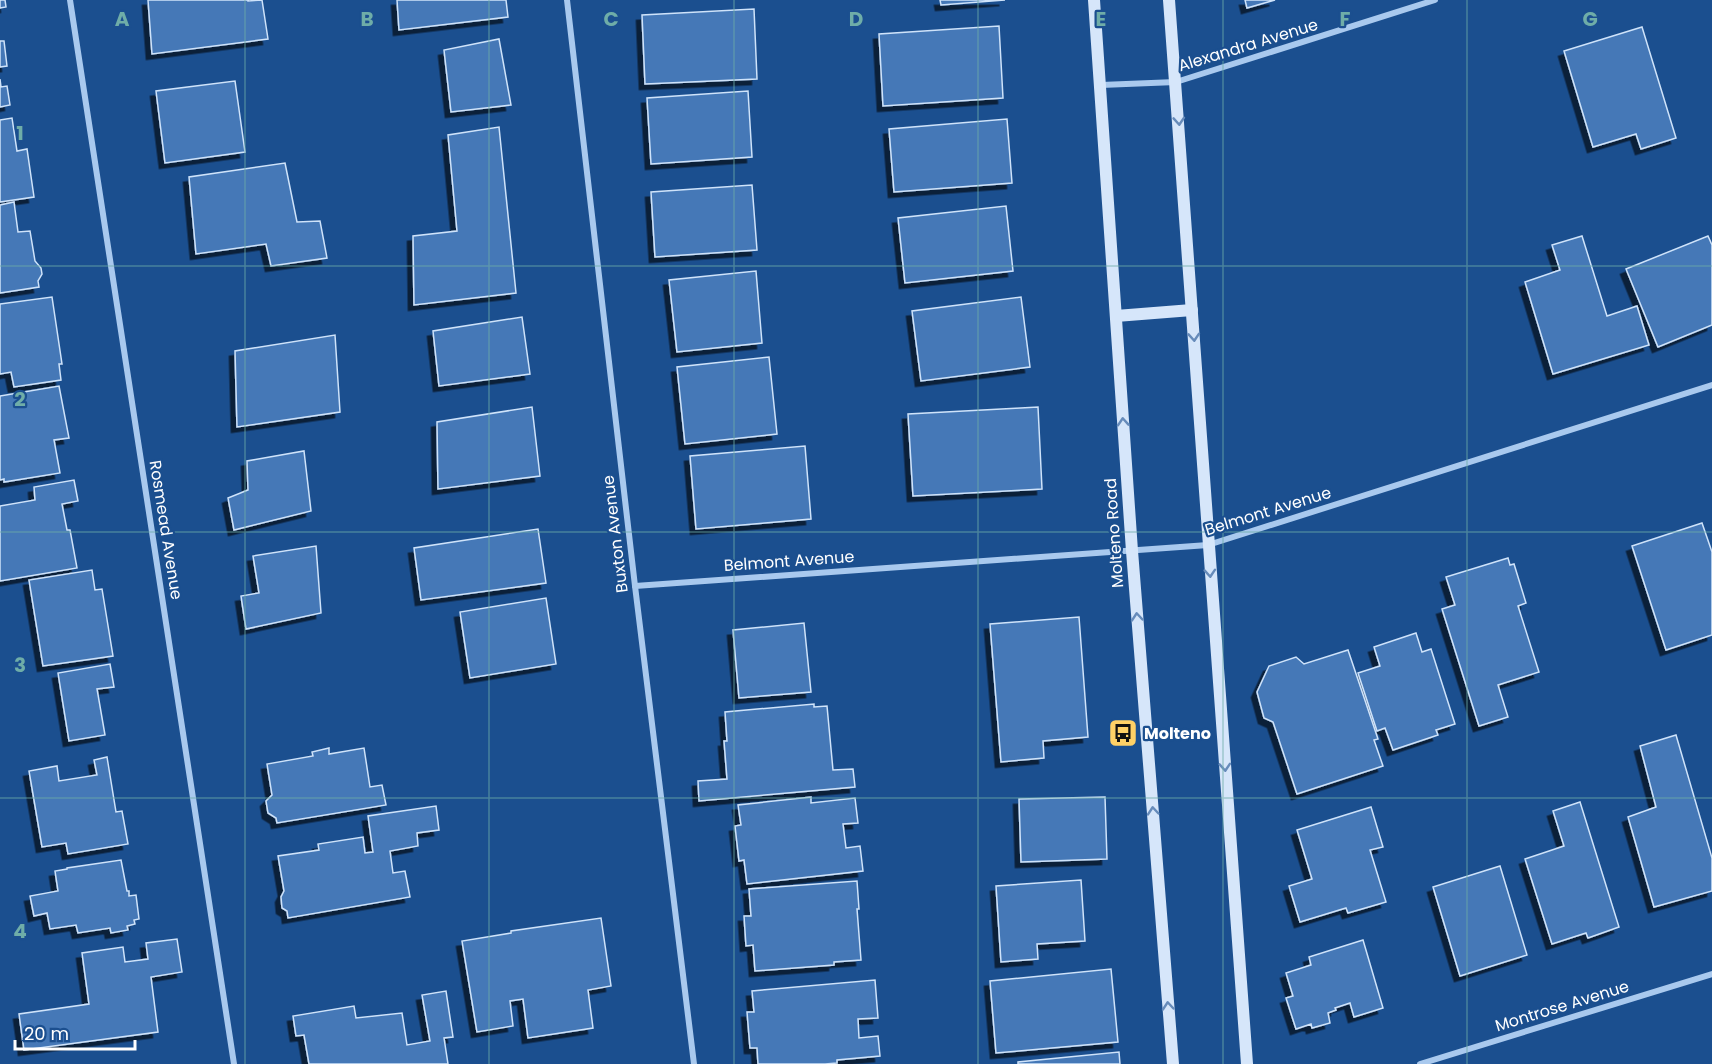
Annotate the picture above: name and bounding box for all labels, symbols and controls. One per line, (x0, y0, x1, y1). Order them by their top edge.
text: A (115, 5, 130, 33)
text: B (360, 5, 374, 33)
text: C (603, 5, 619, 33)
text: D (849, 5, 863, 33)
text: E (1096, 5, 1106, 33)
text: F (1340, 5, 1351, 33)
text: G (1582, 5, 1598, 33)
street label: Alexandra Avenue (1175, 13, 1321, 77)
one-way arrow (1172, 117, 1185, 126)
text: 1 (16, 119, 24, 147)
one-way arrow (1187, 332, 1200, 341)
text: 2 (14, 385, 26, 413)
one-way arrow (1117, 418, 1130, 427)
street label: Rosmead Avenue (144, 459, 188, 601)
street label: Buxton Avenue (596, 474, 634, 594)
street label: Molteno Road (1099, 477, 1129, 589)
street label: Belmont Avenue (1202, 481, 1334, 541)
street label: Belmont Avenue (723, 545, 855, 577)
one-way arrow (1204, 569, 1217, 578)
one-way arrow (1131, 612, 1144, 621)
text: 3 (14, 651, 26, 679)
bus stop icon: Molteno (1107, 717, 1139, 749)
place label: Molteno (1144, 722, 1211, 745)
one-way arrow (1218, 763, 1231, 772)
one-way arrow (1147, 807, 1160, 816)
text: 4 (13, 917, 27, 945)
street label: Montrose Avenue (1492, 975, 1632, 1037)
one-way arrow (1162, 1001, 1175, 1010)
scale bar (15, 1013, 135, 1051)
text: 20 m (24, 1021, 69, 1046)

